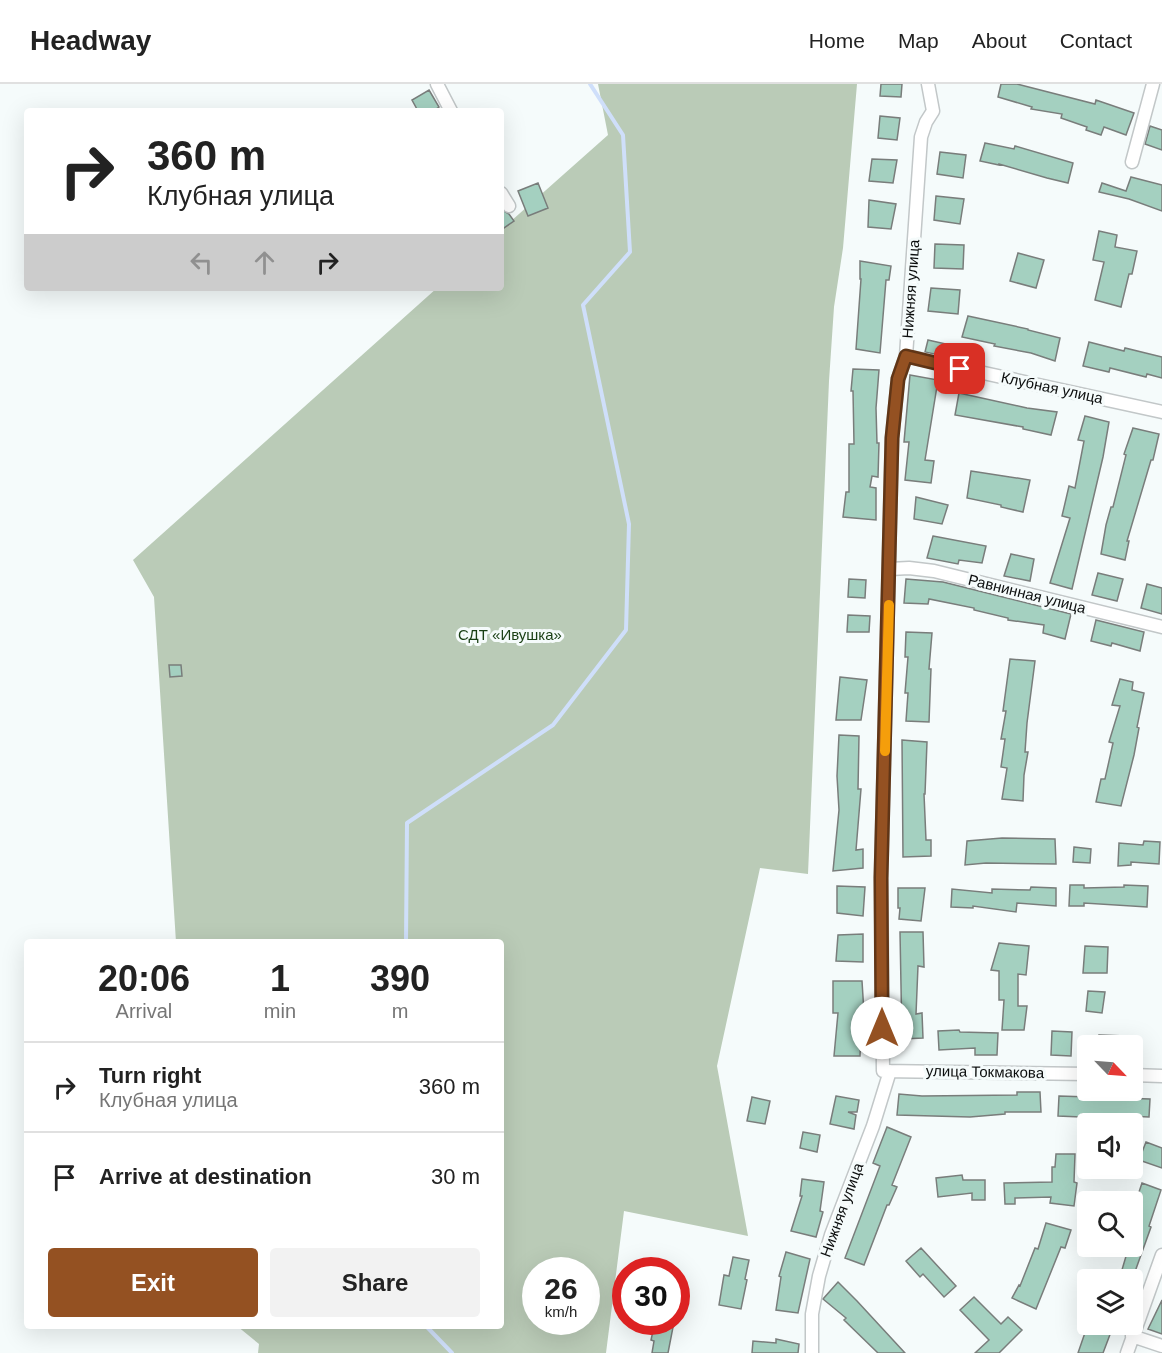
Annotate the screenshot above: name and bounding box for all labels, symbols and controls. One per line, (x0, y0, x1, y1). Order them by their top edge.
text: Headway (30, 25, 151, 56)
text: Home (809, 29, 865, 52)
text: Map (898, 29, 939, 52)
text: About (972, 29, 1027, 52)
text: Contact (1060, 29, 1132, 52)
icon: right (48, 132, 126, 210)
text: 360 m (147, 132, 266, 179)
text: Клубная улица (147, 181, 334, 211)
street label: Нижняя улица (899, 238, 922, 339)
icon: left (185, 246, 218, 279)
icon: ahead (248, 246, 281, 279)
icon: right (311, 246, 344, 279)
pin (934, 343, 985, 394)
icon: arrive (943, 352, 976, 385)
street label: Клубная улица (1000, 368, 1105, 407)
street label: Равнинная улица (966, 571, 1088, 617)
park label: СДТ «Ивушка» (458, 626, 562, 643)
text: 20:06 (98, 958, 190, 999)
text: 1 (270, 958, 290, 999)
text: 390 (370, 958, 430, 999)
position arrow (850, 996, 914, 1060)
text: Arrival (116, 1000, 172, 1022)
text: min (264, 1000, 296, 1022)
text: m (392, 1000, 408, 1022)
north arrow (1077, 1035, 1143, 1101)
map controls (1077, 1035, 1143, 1335)
street label: улица Токмакова (926, 1062, 1045, 1081)
text: Turn right (99, 1063, 201, 1088)
icon: right (48, 1071, 81, 1104)
text: 360 m (419, 1074, 480, 1099)
text: Клубная улица (99, 1089, 238, 1111)
button: sound (1077, 1113, 1143, 1179)
street label: Нижняя улица (817, 1160, 867, 1259)
icon: arrive (48, 1161, 81, 1194)
text: Arrive at destination (99, 1164, 312, 1189)
text: 30 m (431, 1164, 480, 1189)
button: search (1077, 1191, 1143, 1257)
button: Exit (48, 1248, 258, 1317)
button: Share (270, 1248, 480, 1317)
speed limit sign: 30 (612, 1257, 690, 1335)
button: layers (1077, 1269, 1143, 1335)
text: 26 (544, 1272, 578, 1305)
text: km/h (545, 1303, 577, 1320)

